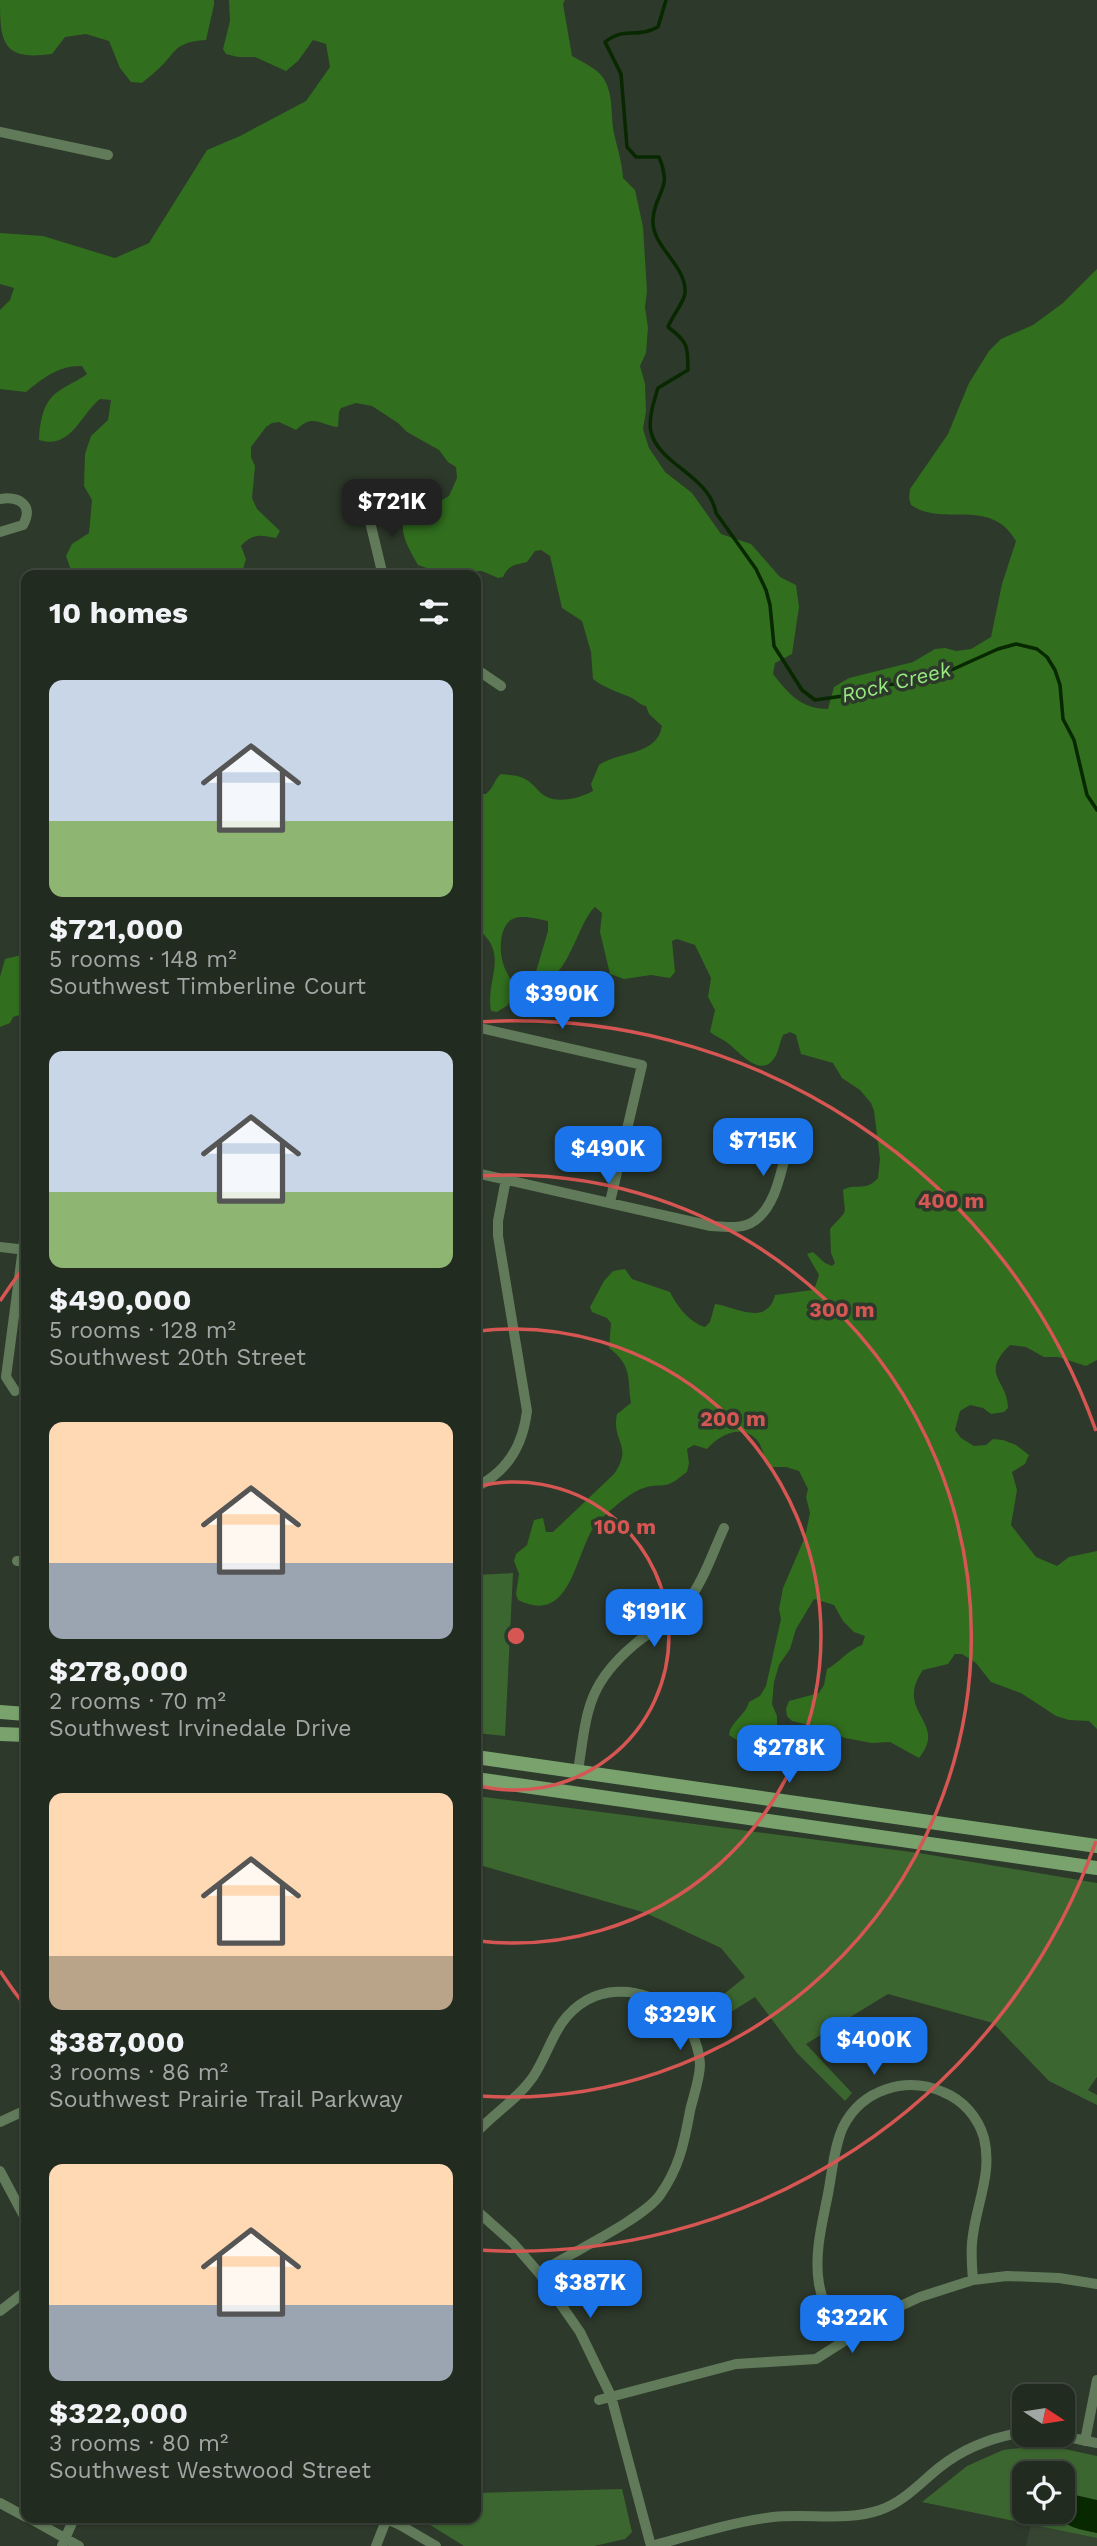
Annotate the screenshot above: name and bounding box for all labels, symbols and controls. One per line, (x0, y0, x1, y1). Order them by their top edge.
pin: $721K (343, 480, 441, 539)
text: $721K (358, 488, 426, 515)
icon: filters (415, 593, 453, 631)
text: 10 homes (49, 595, 188, 630)
water label: Rock Creek (839, 656, 954, 708)
icon: home (188, 725, 314, 851)
text: $721,000 (49, 911, 184, 946)
text: 5 rooms · 148 m² (49, 946, 237, 973)
pin: $390K (513, 972, 611, 1031)
text: Southwest Timberline Court (49, 973, 366, 1000)
text: $390K (525, 980, 599, 1007)
icon: home (188, 1096, 314, 1222)
pin: $715K (714, 1118, 812, 1178)
pin: $490K (559, 1126, 657, 1186)
text: $715K (729, 1127, 797, 1154)
text: $490K (571, 1135, 645, 1162)
text: 400 m (918, 1188, 984, 1213)
text: $490,000 (49, 1282, 192, 1317)
text: 300 m (809, 1297, 875, 1322)
text: 5 rooms · 128 m² (49, 1317, 236, 1344)
text: Southwest 20th Street (49, 1344, 306, 1371)
text: 200 m (700, 1406, 766, 1431)
icon: home (188, 1467, 314, 1593)
text: 100 m (594, 1514, 656, 1539)
pin: $191K (605, 1590, 703, 1649)
text: $191K (622, 1598, 686, 1625)
centre of rings (504, 1624, 528, 1648)
text: $278,000 (49, 1653, 188, 1688)
text: 2 rooms · 70 m² (49, 1688, 226, 1715)
text: Southwest Irvinedale Drive (49, 1715, 352, 1742)
pin: $278K (740, 1726, 838, 1785)
text: $278K (753, 1734, 825, 1761)
icon: home (188, 1838, 314, 1964)
pin: $329K (631, 1993, 729, 2052)
text: $329K (644, 2001, 716, 2028)
pin: $400K (825, 2018, 923, 2077)
text: $387,000 (49, 2024, 185, 2059)
text: $400K (836, 2026, 912, 2053)
text: 3 rooms · 86 m² (49, 2059, 228, 2086)
text: Southwest Prairie Trail Parkway (49, 2086, 403, 2113)
icon: home (188, 2209, 314, 2335)
pin: $387K (541, 2260, 639, 2320)
text: $387K (554, 2269, 626, 2296)
pin: $322K (803, 2296, 901, 2355)
text: $322K (816, 2304, 888, 2331)
north arrow (1012, 2384, 1074, 2446)
map controls (1012, 2384, 1075, 2524)
text: $322,000 (49, 2395, 188, 2430)
text: 3 rooms · 80 m² (49, 2430, 228, 2457)
text: Southwest Westwood Street (49, 2457, 371, 2484)
button: locate (1012, 2461, 1075, 2524)

